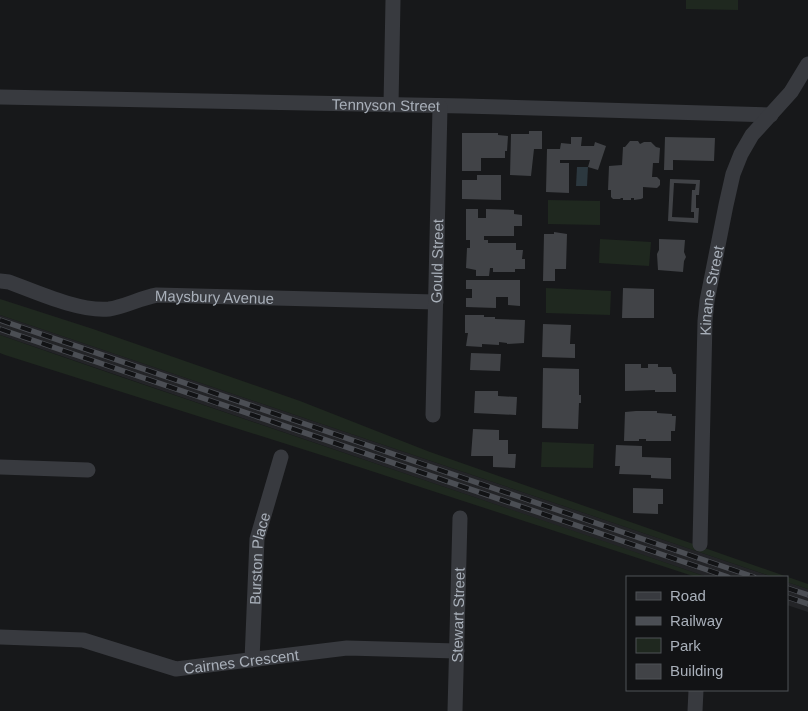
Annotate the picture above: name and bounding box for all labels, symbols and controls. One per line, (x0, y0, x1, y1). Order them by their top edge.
street label: Tennyson Street (332, 95, 441, 114)
street label: Gould Street (427, 218, 446, 303)
street label: Kinane Street (696, 243, 726, 336)
street label: Maysbury Avenue (155, 286, 274, 306)
street label: Burston Place (246, 510, 273, 605)
street label: Stewart Street (448, 566, 467, 663)
legend (626, 576, 788, 691)
text: Road (670, 587, 706, 604)
text: Railway (670, 612, 723, 629)
text: Park (670, 637, 701, 654)
street label: Cairnes Crescent (182, 645, 300, 677)
text: Building (670, 662, 723, 679)

